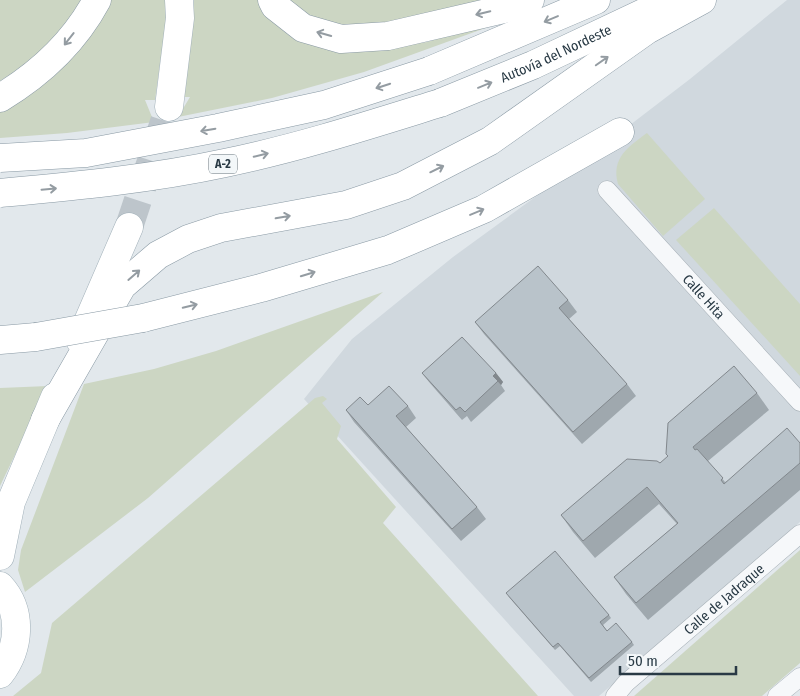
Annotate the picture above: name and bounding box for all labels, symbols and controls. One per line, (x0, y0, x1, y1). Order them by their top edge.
one-way arrow (475, 9, 491, 18)
one-way arrow (544, 15, 559, 25)
street label: Autovía del Nordeste (498, 21, 614, 86)
one-way arrow (316, 28, 332, 38)
one-way arrow (64, 33, 75, 46)
one-way arrow (595, 56, 609, 66)
one-way arrow (477, 79, 492, 89)
one-way arrow (375, 82, 391, 91)
one-way arrow (201, 126, 217, 136)
one-way arrow (252, 150, 268, 159)
road number: A-2 (209, 154, 237, 173)
one-way arrow (429, 164, 444, 173)
one-way arrow (40, 184, 56, 193)
one-way arrow (469, 207, 484, 217)
one-way arrow (274, 211, 290, 221)
one-way arrow (128, 269, 141, 280)
one-way arrow (299, 269, 315, 278)
street label: Calle Hita (679, 271, 729, 323)
one-way arrow (182, 301, 198, 310)
street label: Calle de Jadraque (680, 560, 768, 638)
scale bar (620, 644, 736, 676)
text: 50 m (628, 652, 658, 670)

